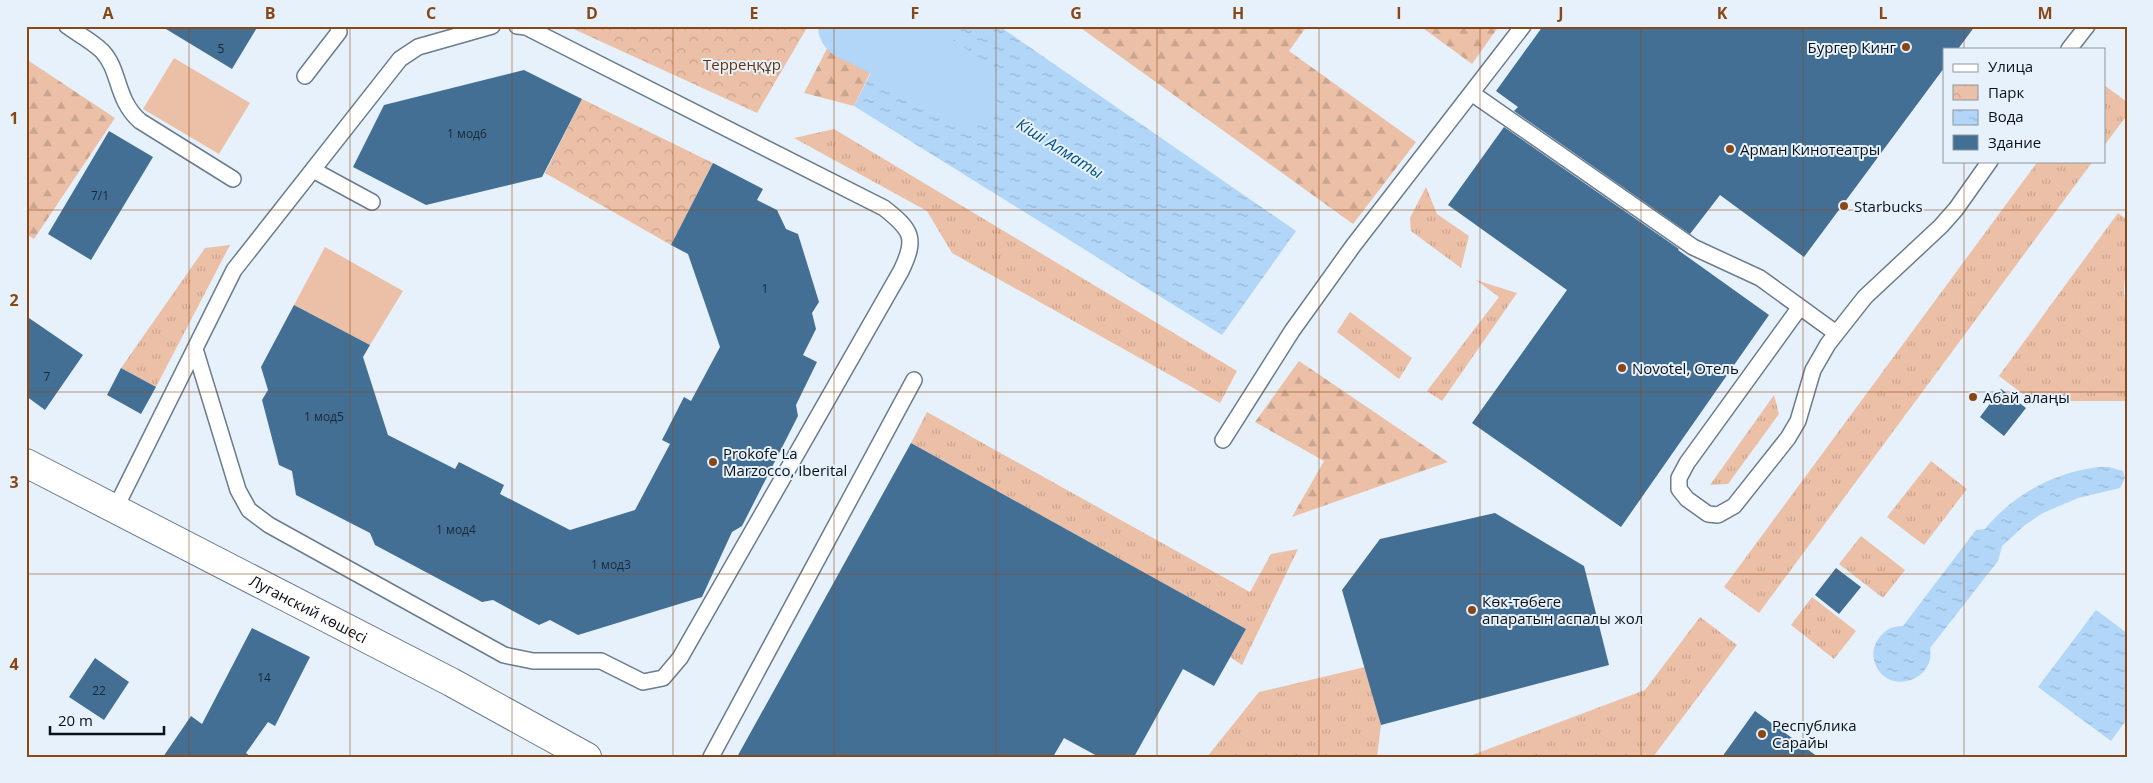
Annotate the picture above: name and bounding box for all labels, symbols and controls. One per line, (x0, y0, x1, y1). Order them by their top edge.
text: A (102, 2, 114, 24)
text: B (265, 2, 275, 24)
text: C (426, 2, 436, 24)
text: D (586, 2, 598, 24)
text: E (750, 2, 759, 24)
text: F (911, 2, 919, 24)
text: G (1070, 2, 1082, 24)
text: H (1232, 2, 1244, 24)
text: I (1396, 2, 1402, 24)
text: J (1556, 2, 1564, 24)
text: K (1717, 2, 1728, 24)
text: L (1878, 2, 1888, 24)
text: M (2037, 2, 2053, 24)
place label: Бургер Кинг (1808, 37, 1897, 57)
house number: 5 (218, 40, 225, 57)
marker: Бургер Кинг (1900, 41, 1912, 53)
legend (1943, 48, 2106, 162)
park label: Терреңқұр (703, 54, 781, 74)
text: Улица (1988, 56, 2033, 76)
text: Парк (1988, 82, 2024, 102)
text: Вода (1988, 106, 2024, 126)
text: 1 (9, 107, 19, 129)
water label: Кіші Алматы (1012, 113, 1108, 184)
house number: 1 мод6 (447, 125, 487, 142)
text: Здание (1988, 132, 2041, 152)
place label: Арман Кинотеатры (1740, 139, 1880, 159)
marker: Арман Кинотеатры (1724, 143, 1736, 155)
house number: 7/1 (91, 187, 109, 204)
place label: Starbucks (1854, 196, 1923, 216)
marker: Starbucks (1838, 200, 1850, 212)
house number: 1 (762, 280, 768, 297)
text: 2 (9, 289, 19, 311)
place label: Novotel, Отель (1632, 358, 1739, 378)
marker: Novotel, Отель (1616, 362, 1628, 374)
house number: 7 (44, 368, 51, 385)
place label: Абай алаңы (1983, 387, 2070, 407)
marker: Абай алаңы (1967, 391, 1979, 403)
house number: 1 мод5 (304, 408, 344, 425)
place label: Prokofe La Marzocco, Iberital (723, 443, 847, 480)
marker: Prokofe La Marzocco, Iberital (707, 456, 719, 468)
text: 3 (9, 471, 19, 493)
house number: 1 мод4 (436, 521, 476, 538)
house number: 1 мод3 (591, 556, 631, 573)
street label: Луганский көшесі (246, 570, 371, 647)
place label: Көк-төбеге апаратын аспалы жол (1482, 591, 1643, 628)
marker: Көк-төбеге апаратын аспалы жол (1466, 604, 1478, 616)
text: 4 (9, 653, 19, 675)
house number: 14 (257, 669, 271, 686)
house number: 22 (92, 682, 106, 699)
scale bar (50, 703, 164, 735)
text: 20 m (58, 710, 93, 730)
place label: Республика Сарайы (1772, 715, 1857, 752)
marker: Республика Сарайы (1756, 728, 1768, 740)

